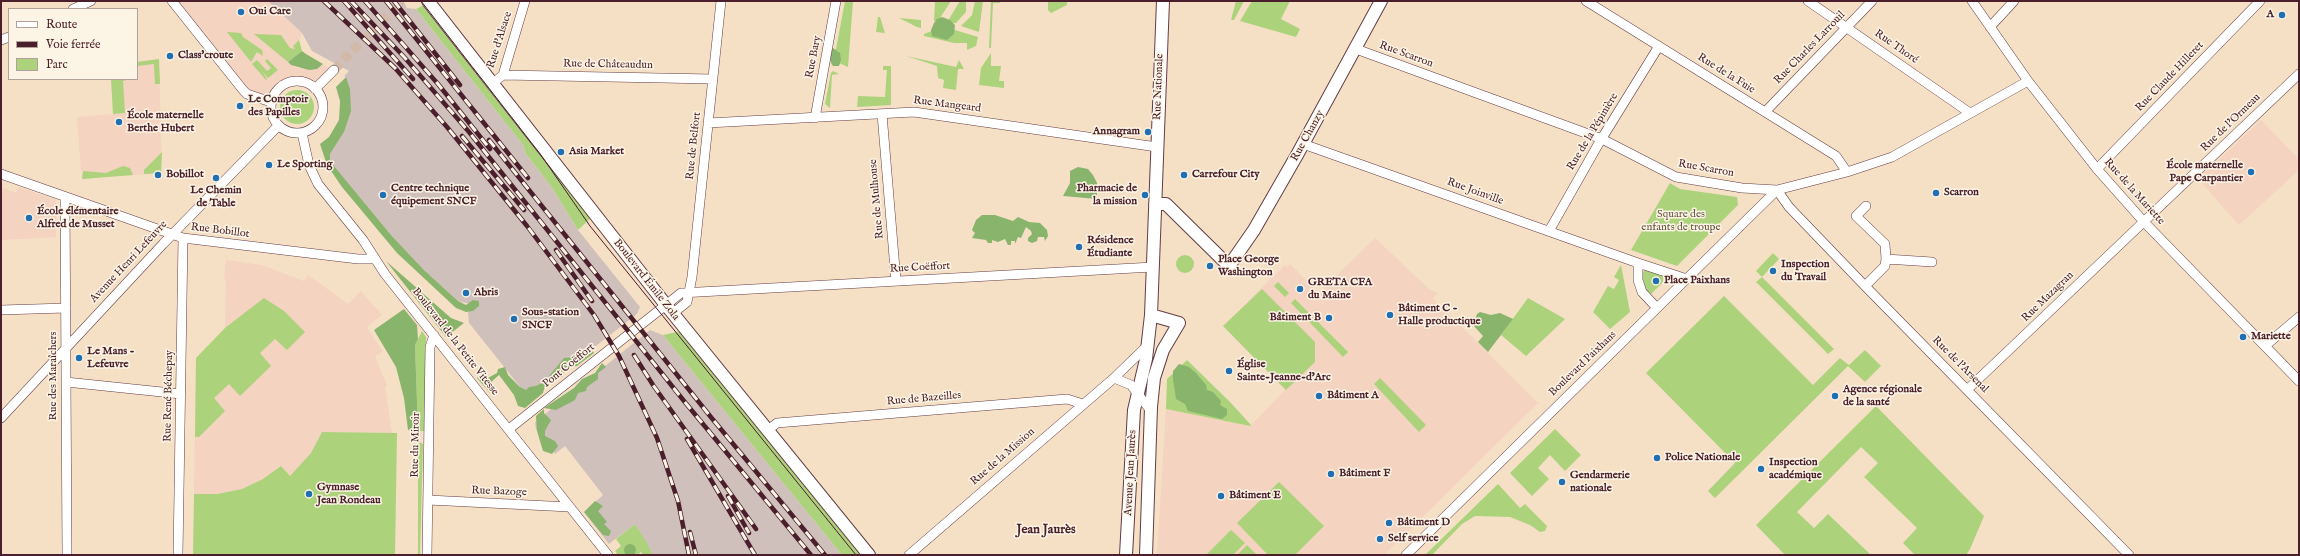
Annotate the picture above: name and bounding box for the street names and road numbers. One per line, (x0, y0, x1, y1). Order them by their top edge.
street label: Rue Charles Larrouil (1772, 9, 1848, 87)
street label: Rue d'Alsace (485, 10, 515, 70)
street label: Rue Thoré (1872, 27, 1920, 67)
street label: Rue Bary (803, 35, 825, 79)
street label: Rue Scarron (1377, 39, 1435, 71)
street label: Rue Claude Hilleret (2133, 39, 2207, 115)
street label: Rue de la Fuie (1695, 51, 1757, 97)
street label: Rue Nationale (1151, 53, 1167, 121)
street label: Rue de Châteaudun (563, 58, 653, 72)
street label: Rue de la Pépinière (1565, 91, 1621, 173)
street label: Rue de l'Ormeau (2198, 91, 2264, 155)
street label: Rue Mangeard (912, 94, 982, 116)
street label: Rue Chanzy (1289, 108, 1327, 164)
street label: Rue de Belfort (684, 112, 704, 180)
street label: Rue de la Mariette (2101, 156, 2167, 228)
street label: Rue Scarron (1677, 158, 1735, 180)
street label: Rue de Mulhouse (867, 159, 887, 239)
street label: Rue Joinville (1445, 176, 1505, 208)
street label: Avenue Henri Lefeuvre (88, 218, 170, 306)
street label: Rue Bobillot (190, 221, 250, 241)
street label: Boulevard Émile Zola (610, 237, 682, 323)
street label: Rue Coëffort (889, 260, 951, 276)
street label: Rue Mazagran (2019, 269, 2077, 325)
street label: Boulevard de la Petite Vitesse (409, 285, 501, 399)
street label: Boulevard Paixhans (1547, 329, 1619, 399)
street label: Rue des Maraîchers (47, 332, 61, 420)
street label: Rue de l'Arsenal (1929, 334, 1991, 396)
street label: Pont Coëffort (540, 341, 598, 391)
street label: Rue René Béchepay (162, 350, 176, 442)
street label: Rue de Bazeilles (886, 389, 962, 409)
street label: Rue du Miroir (409, 412, 423, 478)
street label: Rue de la Mission (968, 426, 1038, 488)
street label: Avenue Jean Jaurès (1122, 430, 1140, 516)
street label: Rue Bazoge (471, 484, 527, 500)

